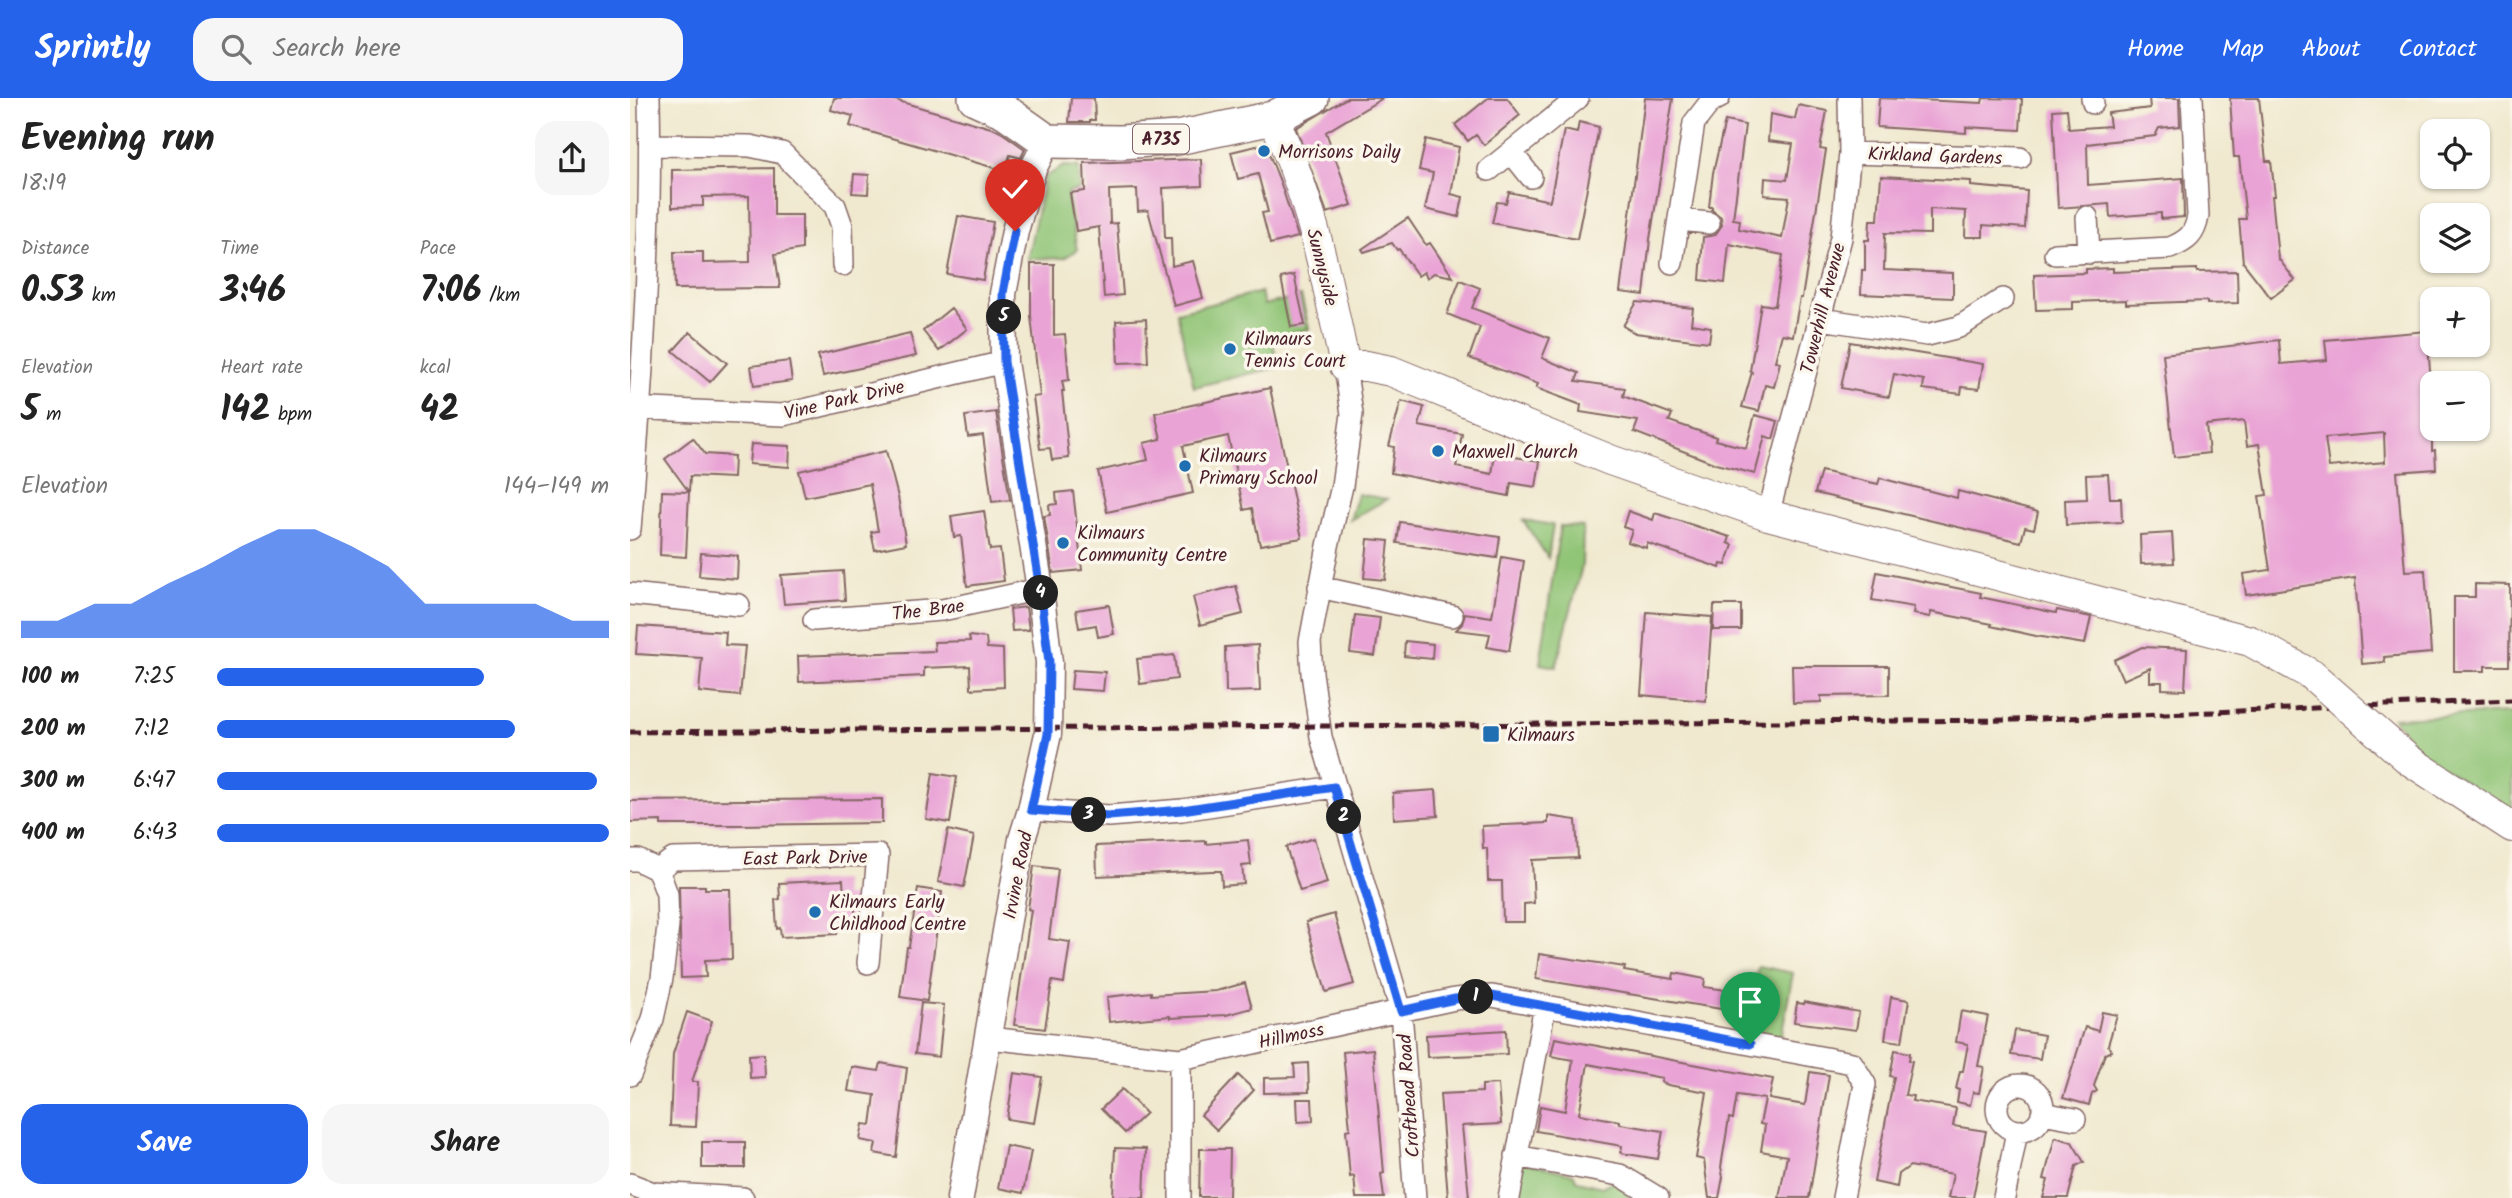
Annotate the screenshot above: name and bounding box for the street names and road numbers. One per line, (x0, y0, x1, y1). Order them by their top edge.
road number: A735 (1133, 124, 1189, 154)
street label: Kirkland Gardens (1867, 140, 2003, 174)
street label: Sunnyside (1297, 226, 1345, 310)
street label: Towerhill Avenue (1793, 239, 1855, 377)
street label: Vine Park Drive (781, 372, 908, 429)
street label: The Brae (890, 592, 966, 630)
street label: Irvine Road (996, 828, 1042, 922)
street label: East Park Drive (742, 843, 868, 875)
street label: Hillmoss (1256, 1015, 1327, 1059)
street label: Crofthead Road (1391, 1033, 1429, 1159)

